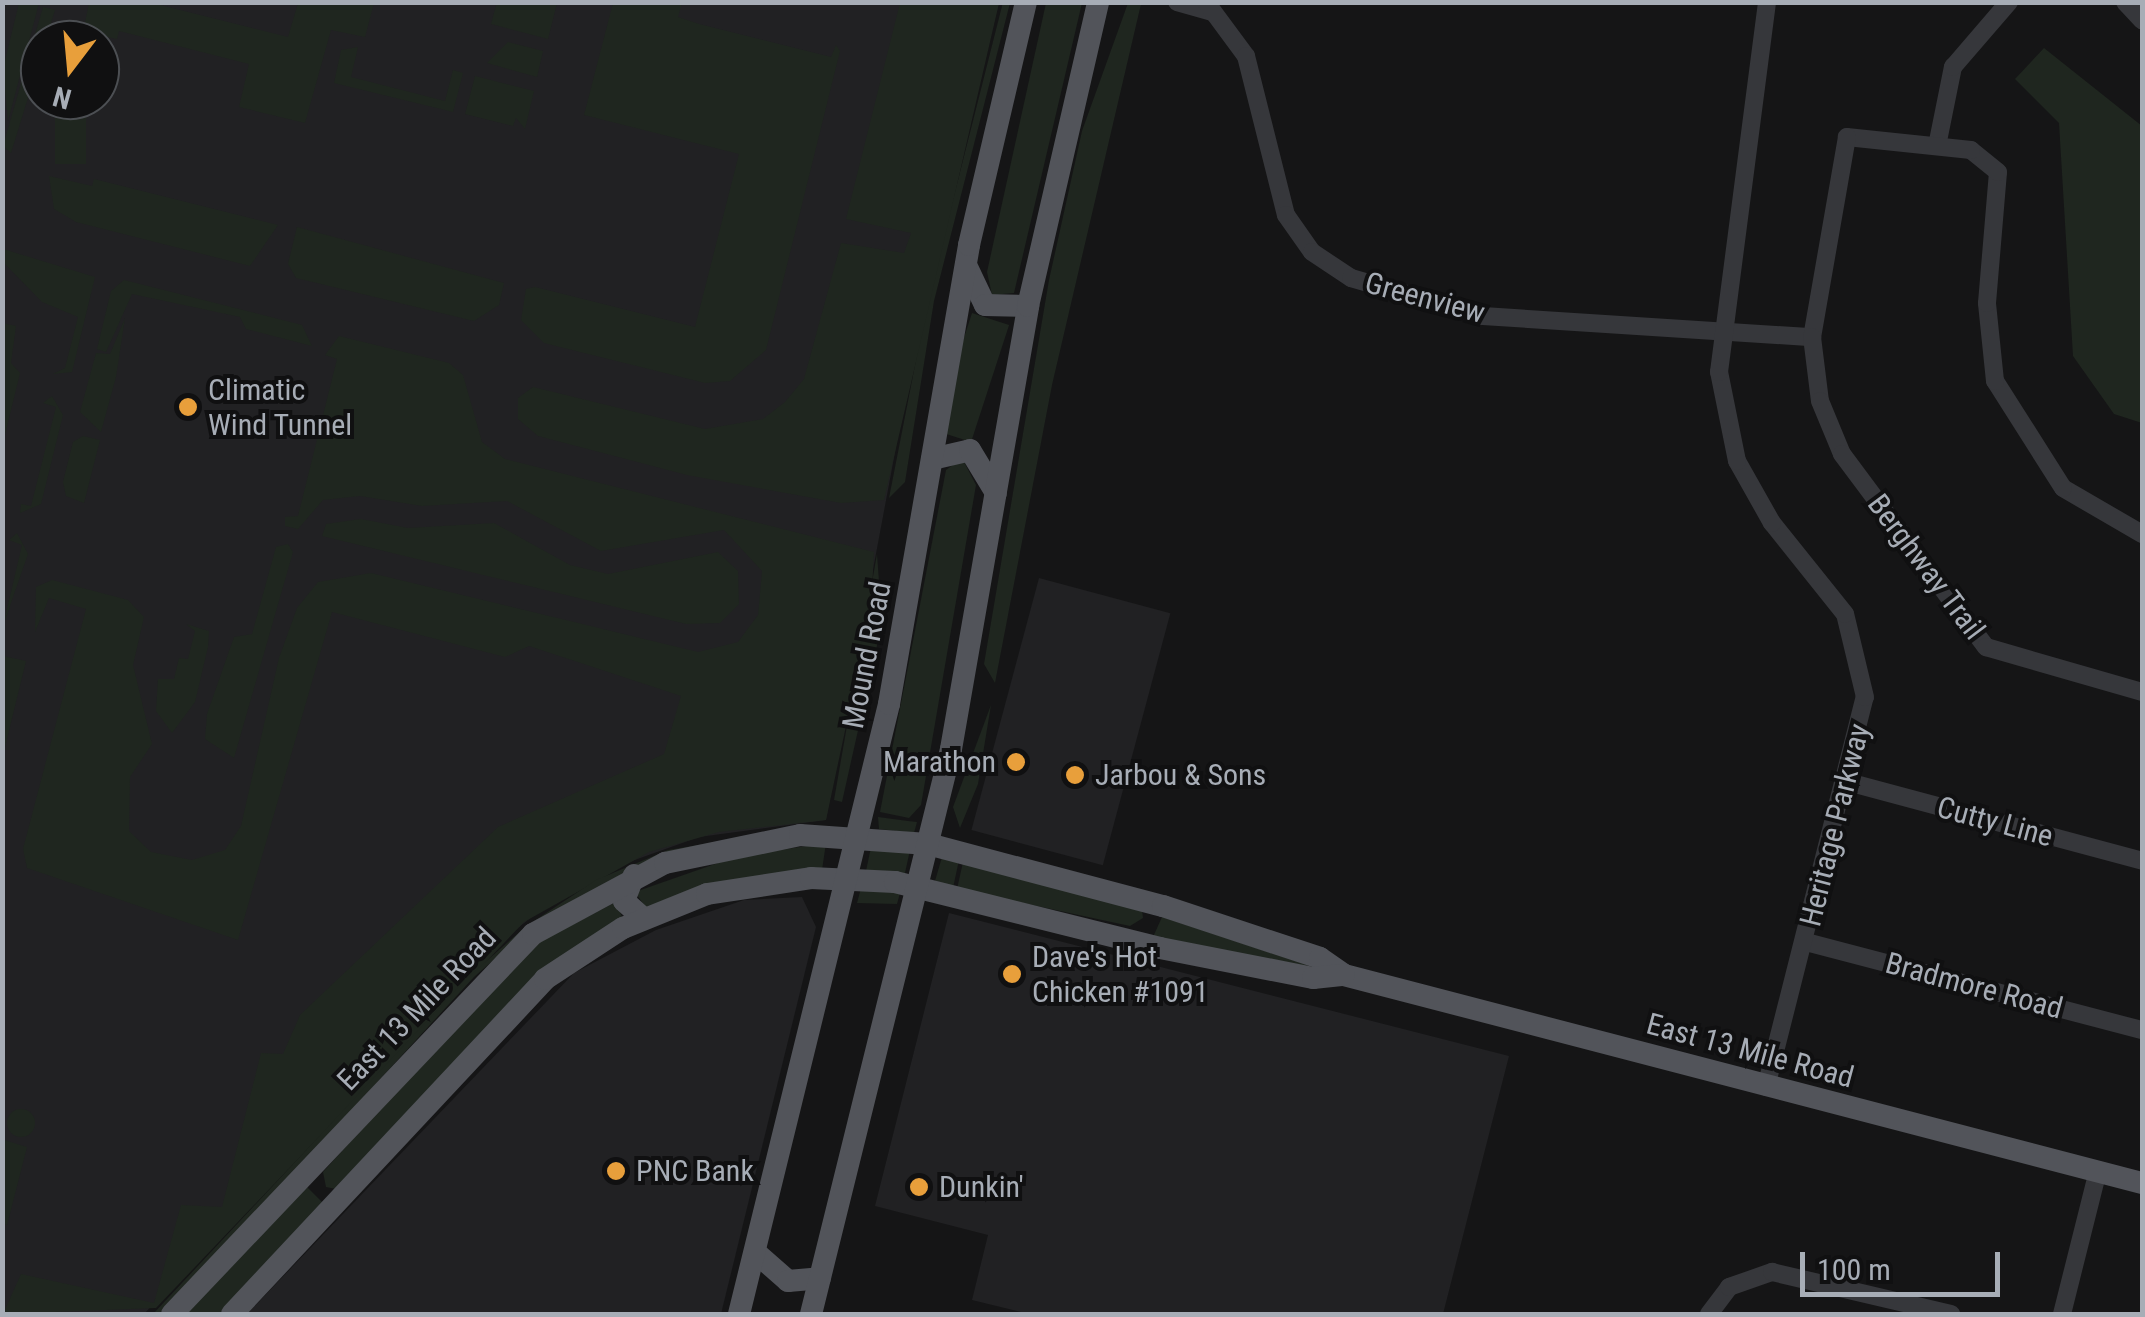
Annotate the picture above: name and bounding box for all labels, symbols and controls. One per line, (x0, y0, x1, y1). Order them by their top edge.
north arrow (20, 20, 120, 120)
text: N (49, 79, 75, 116)
street label: Greenview (1361, 265, 1489, 331)
place label: Climatic Wind Tunnel (208, 372, 353, 442)
marker: Climatic Wind Tunnel (177, 396, 199, 418)
street label: Berghway Trail (1860, 487, 1992, 647)
street label: Mound Road (835, 579, 899, 731)
street label: Heritage Parkway (1792, 720, 1878, 930)
place label: Marathon (883, 744, 996, 780)
marker: Marathon (1005, 751, 1027, 773)
place label: Jarbou & Sons (1095, 757, 1266, 793)
marker: Jarbou & Sons (1064, 764, 1086, 786)
street label: Cutty Line (1933, 789, 2057, 855)
street label: East 13 Mile Road (330, 920, 504, 1098)
place label: Dave's Hot Chicken #1091 (1032, 939, 1209, 1010)
street label: Bradmore Road (1882, 945, 2066, 1027)
marker: Dave's Hot Chicken #1091 (1001, 963, 1023, 985)
street label: East 13 Mile Road (1643, 1006, 1857, 1096)
place label: PNC Bank (636, 1153, 754, 1189)
marker: PNC Bank (605, 1160, 627, 1182)
place label: Dunkin' (939, 1169, 1024, 1205)
marker: Dunkin' (908, 1176, 930, 1198)
scale bar (1805, 1232, 2005, 1294)
text: 100 m (1817, 1252, 1891, 1287)

